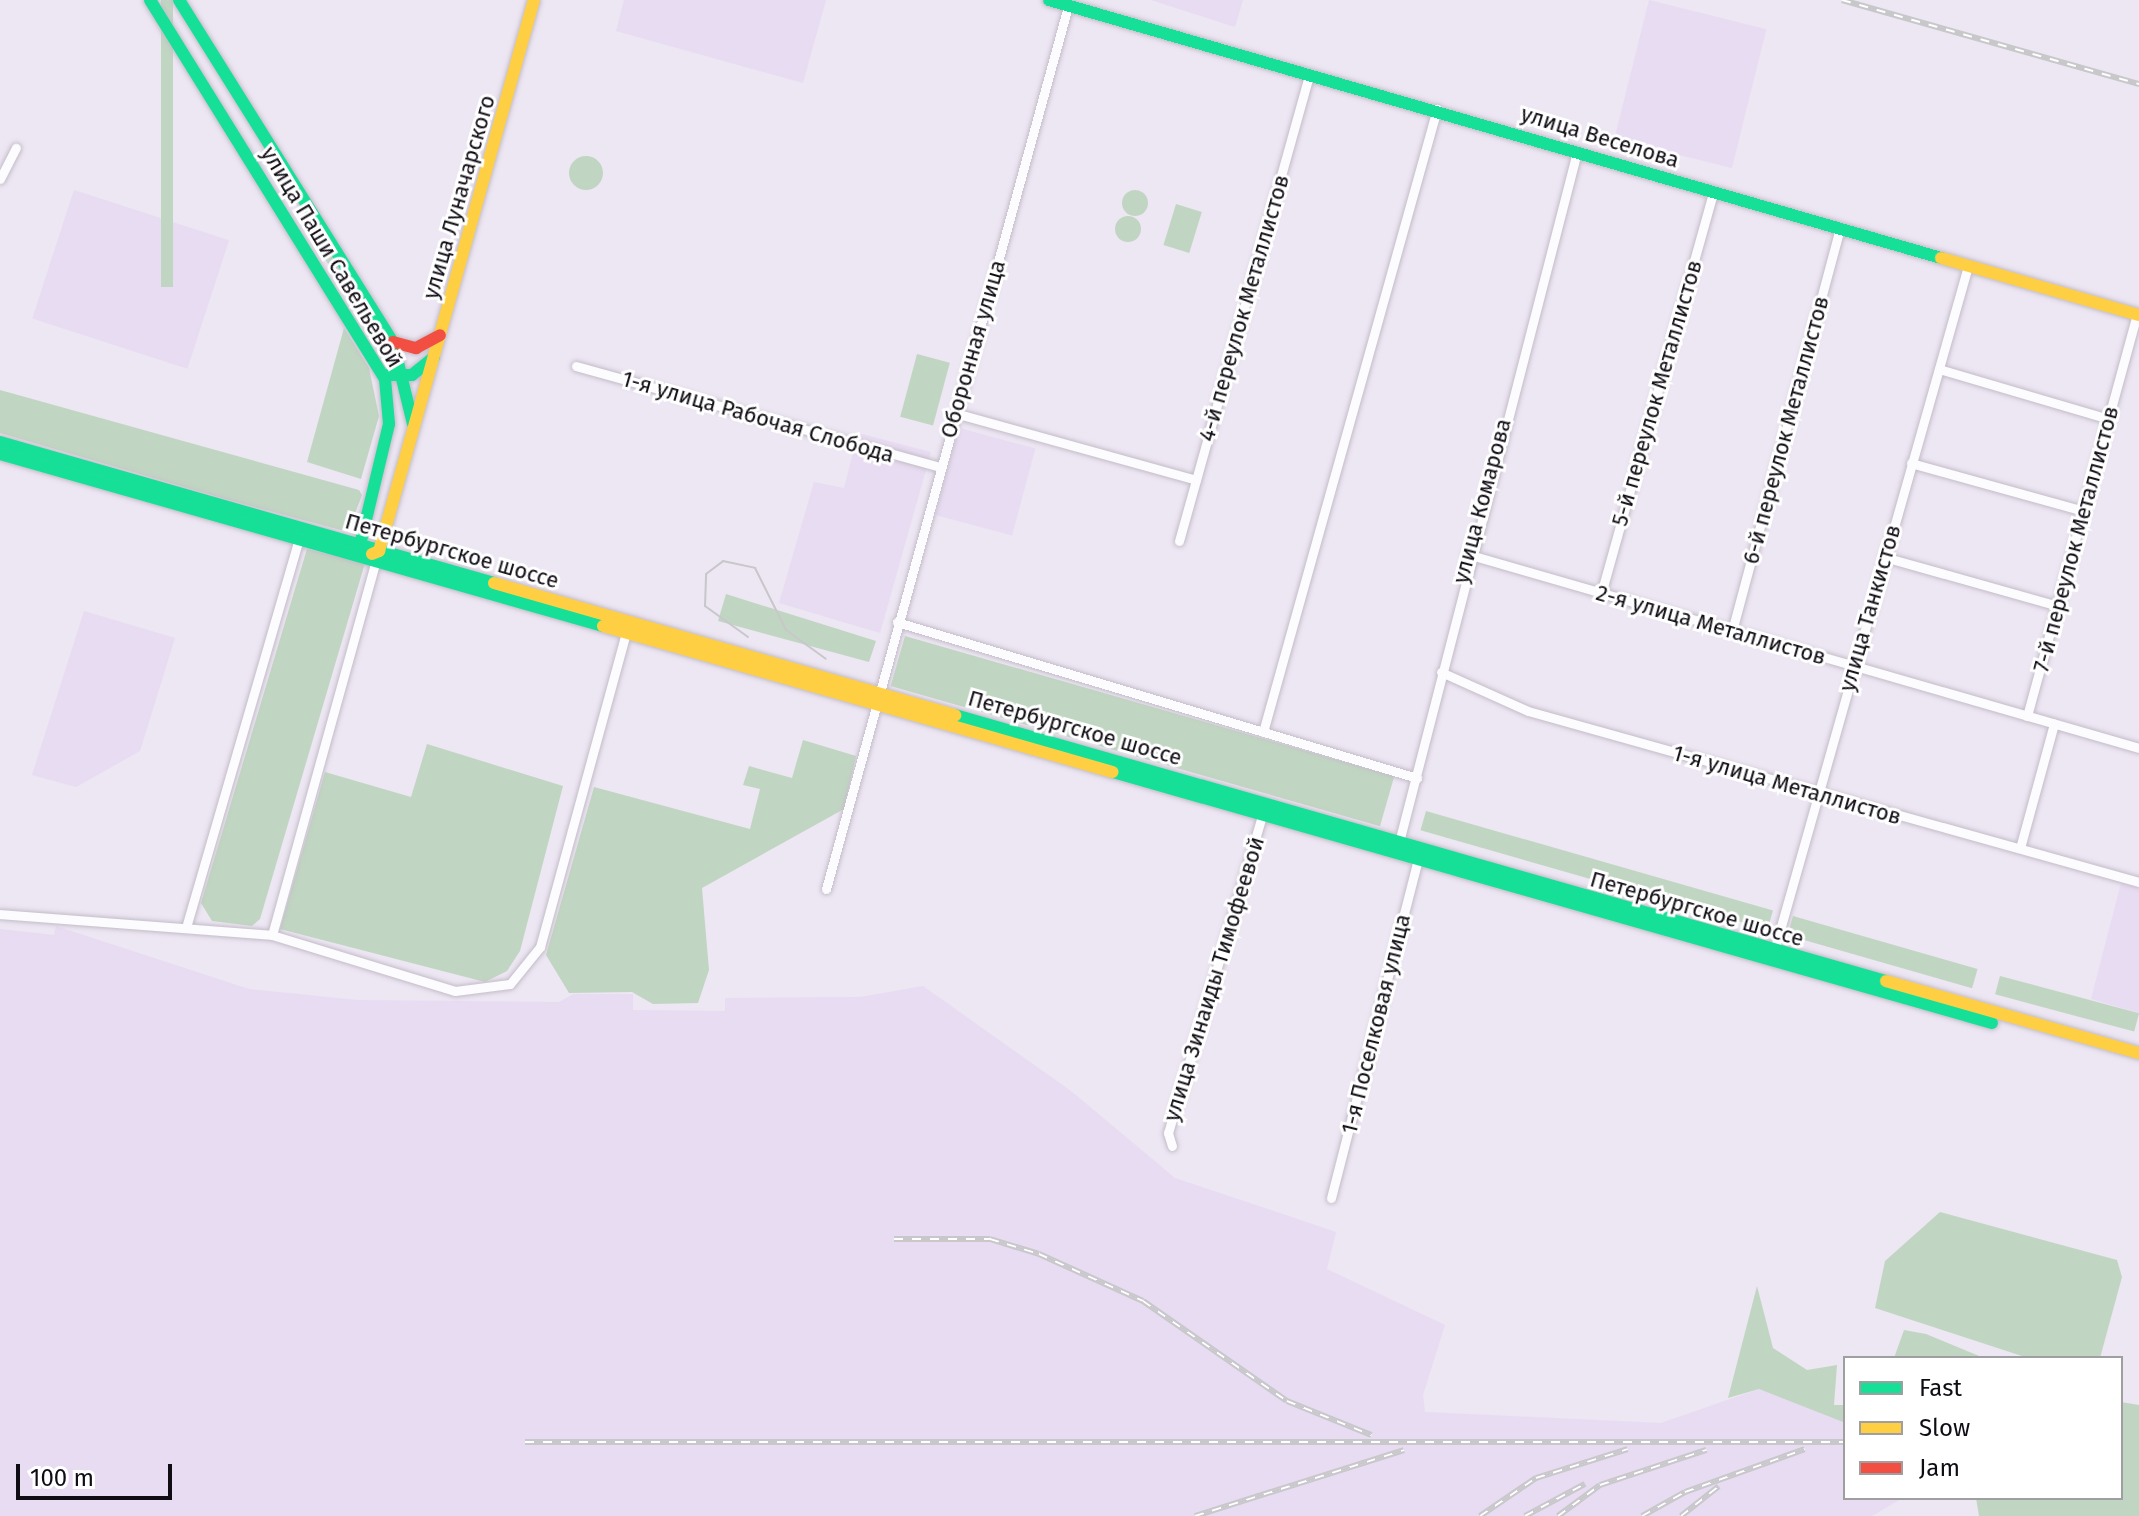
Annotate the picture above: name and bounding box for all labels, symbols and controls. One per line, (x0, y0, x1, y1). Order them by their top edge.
street label: улица Луначарского (417, 92, 501, 302)
street label: улица Веселова (1518, 100, 1682, 174)
street label: улица Паши Савельевой (256, 142, 408, 372)
street label: 4-й переулок Металлистов (1193, 172, 1295, 444)
street label: Оборонная улица (935, 257, 1011, 441)
street label: 5-й переулок Металлистов (1606, 257, 1708, 529)
street label: 6-й переулок Металлистов (1738, 293, 1834, 567)
street label: 1-я улица Рабочая Слобода (619, 365, 897, 469)
street label: 7-й переулок Металлистов (2028, 403, 2124, 675)
street label: улица Комарова (1447, 416, 1517, 586)
street label: Петербургское шоссе (342, 508, 562, 594)
street label: улица Танкистов (1834, 522, 1906, 694)
street label: 2-я улица Металлистов (1593, 580, 1829, 670)
street label: Петербургское шоссе (965, 685, 1185, 771)
street label: 1-я улица Металлистов (1670, 740, 1904, 830)
street label: улица Зинаиды Тимофеевой (1158, 834, 1270, 1124)
street label: Петербургское шоссе (1587, 866, 1807, 952)
street label: 1-я Поселковая улица (1336, 911, 1416, 1137)
legend (1843, 1356, 2123, 1500)
text: Fast (1919, 1374, 1962, 1402)
text: Slow (1919, 1414, 1970, 1442)
scale bar (20, 1448, 176, 1498)
text: Jam (1919, 1454, 1960, 1482)
text: 100 m (30, 1464, 94, 1492)

